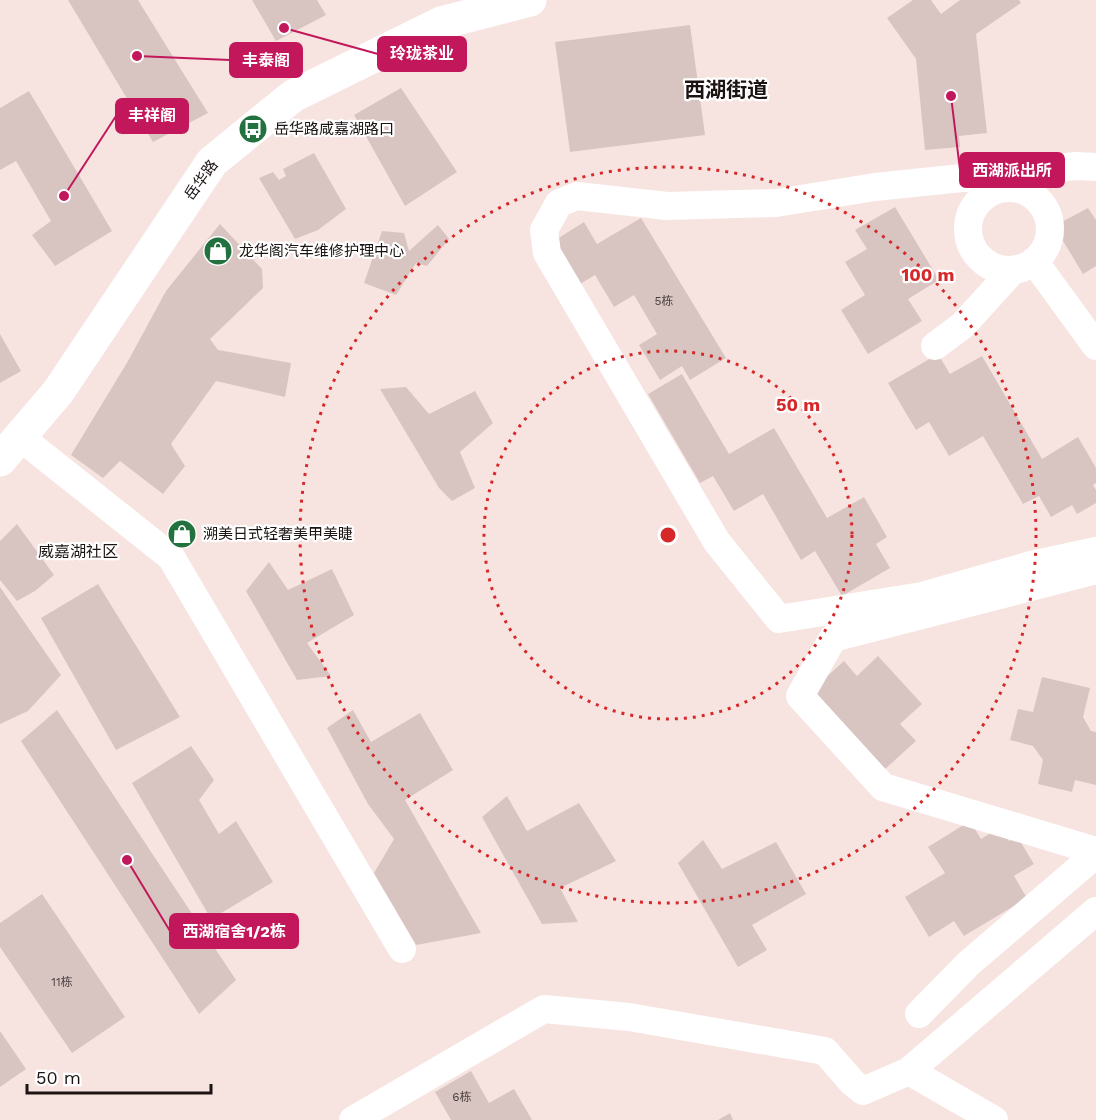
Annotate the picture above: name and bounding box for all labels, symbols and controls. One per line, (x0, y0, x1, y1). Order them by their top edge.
callout: 玲珑茶业 (378, 37, 466, 71)
callout: 丰泰阁 (230, 43, 302, 77)
text: 玲珑茶业 (390, 44, 454, 63)
text: 丰泰阁 (242, 51, 290, 70)
district label: 西湖街道 (684, 77, 768, 102)
callout: 丰祥阁 (116, 99, 188, 133)
text: 丰祥阁 (128, 106, 176, 125)
bus stop icon: 岳华路咸嘉湖路口 (237, 113, 269, 145)
place label: 岳华路咸嘉湖路口 (274, 120, 394, 138)
callout: 西湖派出所 (960, 153, 1064, 187)
street label: 岳华路 (180, 157, 222, 203)
text: 西湖派出所 (972, 161, 1052, 180)
shop icon: 龙华阁汽车维修护理中心 (202, 235, 234, 267)
place label: 龙华阁汽车维修护理中心 (239, 242, 404, 260)
text: 100 m (901, 264, 955, 285)
house number: 5栋 (655, 294, 673, 308)
text: 50 m (776, 394, 820, 415)
shop icon: 溯美日式轻奢美甲美睫 (166, 518, 198, 550)
place label: 溯美日式轻奢美甲美睫 (203, 525, 353, 543)
centre of rings (658, 525, 678, 545)
district label: 威嘉湖社区 (38, 542, 118, 561)
callout: 西湖宿舍1/2栋 (170, 914, 298, 948)
text: 西湖宿舍1/2栋 (182, 922, 286, 941)
house number: 11栋 (51, 975, 73, 989)
scale bar (27, 1057, 212, 1095)
text: 50 m (36, 1067, 81, 1088)
house number: 6栋 (452, 1090, 472, 1104)

